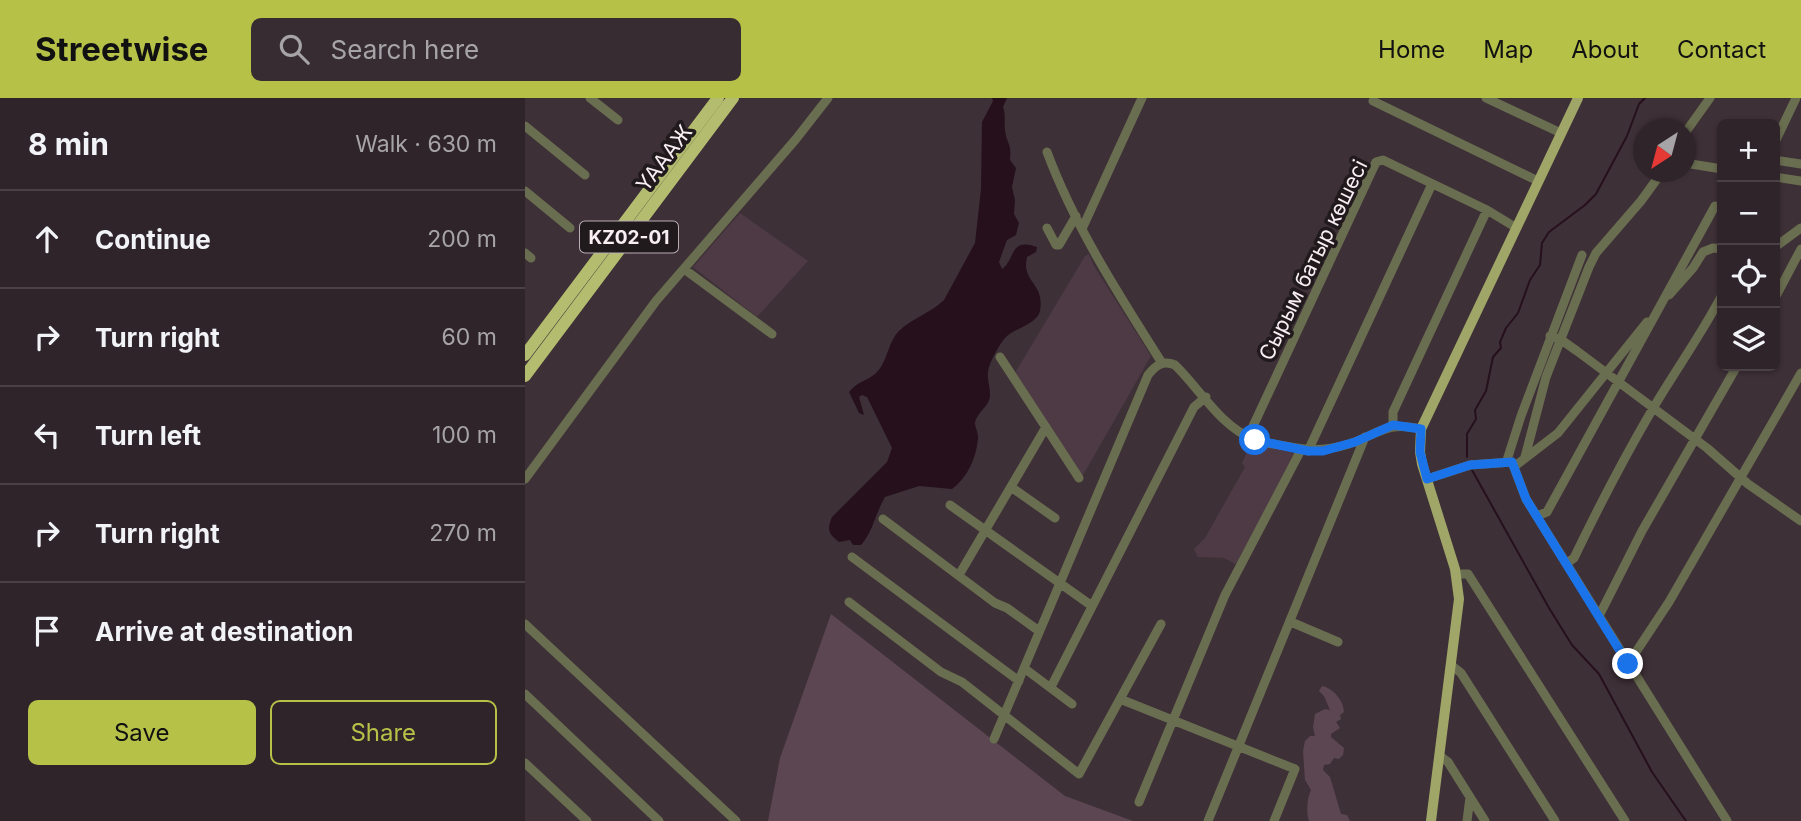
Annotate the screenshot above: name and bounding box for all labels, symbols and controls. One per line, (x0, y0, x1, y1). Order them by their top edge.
search box (251, 18, 741, 81)
text: Streetwise (35, 29, 209, 69)
icon: search (275, 30, 313, 68)
text: Search here (331, 34, 479, 65)
text: Home (1378, 35, 1445, 64)
text: Map (1483, 35, 1533, 64)
text: About (1571, 35, 1639, 64)
text: Contact (1677, 35, 1766, 64)
north arrow (1633, 119, 1696, 182)
map controls (1717, 119, 1780, 371)
button: + (1717, 119, 1780, 182)
street label: ҮАААЖ (631, 120, 697, 196)
text: 8 min (28, 126, 109, 162)
text: Walk · 630 m (355, 130, 497, 158)
street label: Сырым батыр көшесі (1254, 156, 1372, 364)
button: − (1717, 182, 1780, 245)
icon: ahead (28, 220, 66, 258)
road number: KZ02-01 (580, 222, 678, 252)
text: Continue (95, 224, 211, 255)
text: 200 m (427, 225, 497, 253)
button: locate (1717, 245, 1780, 308)
button: layers (1717, 308, 1780, 371)
icon: right (28, 318, 66, 356)
text: Turn right (95, 322, 220, 353)
text: 60 m (442, 323, 497, 351)
icon: left (28, 416, 66, 454)
text: Turn left (95, 420, 201, 451)
text: 100 m (432, 421, 497, 449)
route start (1239, 424, 1270, 455)
icon: right (28, 514, 66, 552)
text: Turn right (95, 518, 220, 549)
text: 270 m (429, 519, 497, 547)
icon: arrive (28, 612, 66, 650)
text: Arrive at destination (95, 616, 354, 647)
route end (1612, 648, 1643, 679)
button: Save (28, 700, 256, 765)
button: Share (270, 700, 497, 765)

